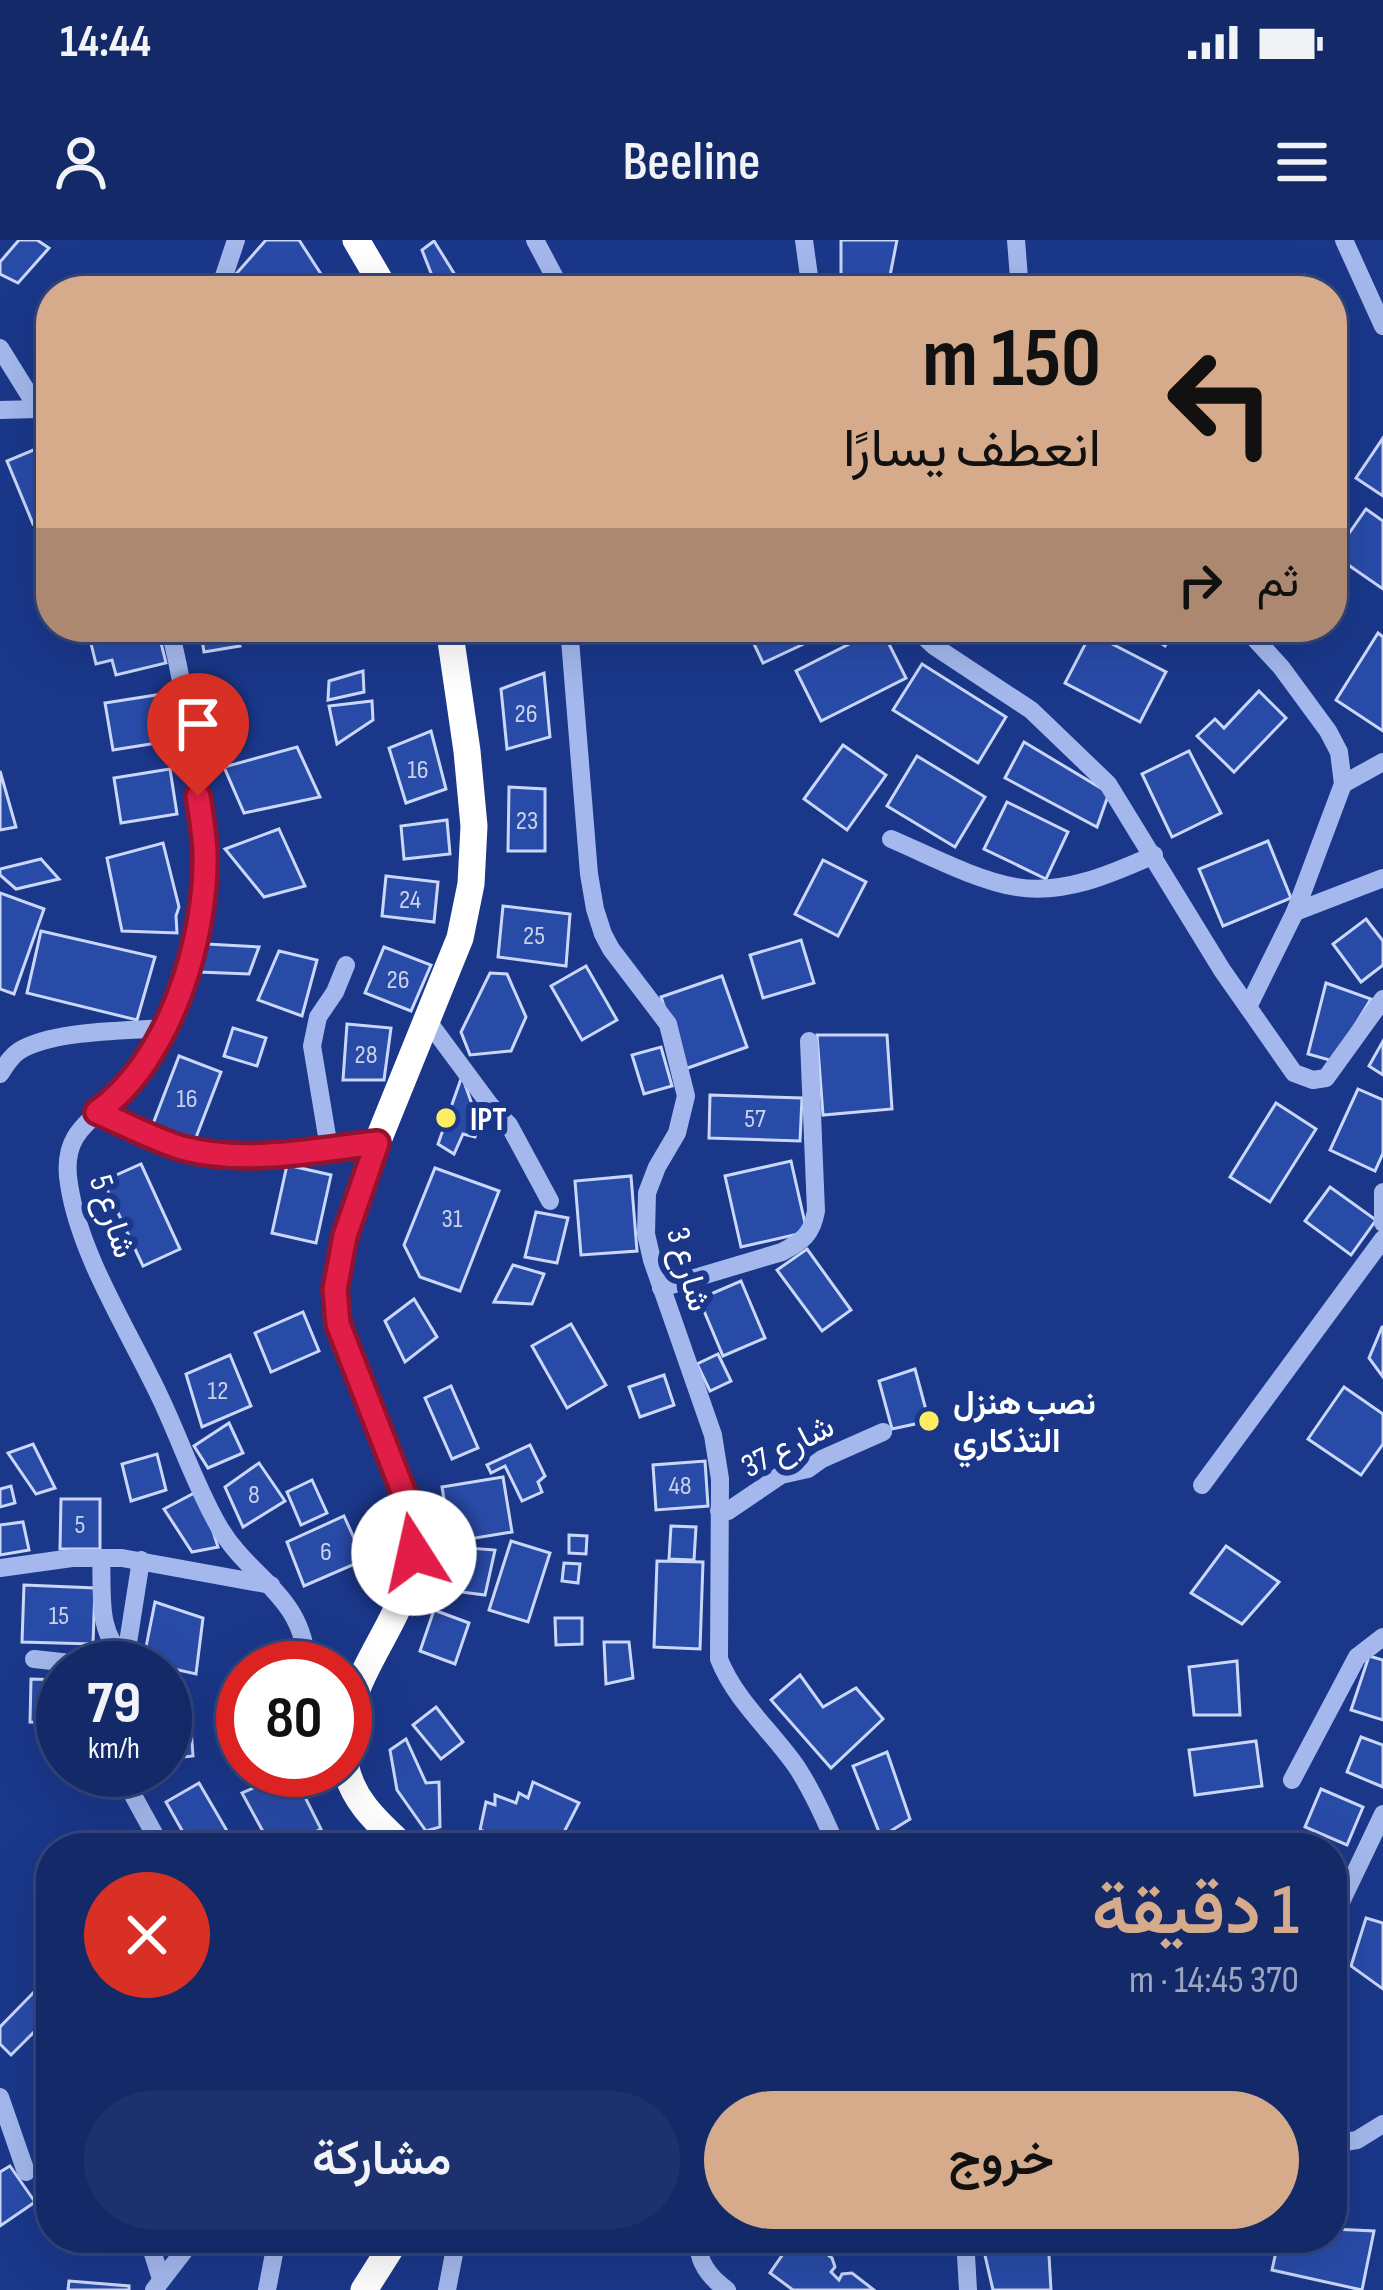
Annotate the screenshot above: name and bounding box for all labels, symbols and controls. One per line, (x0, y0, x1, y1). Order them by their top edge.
text: 14:44 (60, 15, 151, 70)
icon: person (48, 129, 114, 195)
icon: menu (1269, 129, 1335, 195)
text: Beeline (622, 130, 761, 195)
text: 150 m (922, 309, 1101, 410)
icon: left (1143, 324, 1299, 480)
text: انعطف يسارًا (843, 417, 1101, 482)
icon: right (1167, 552, 1233, 618)
text: ثم (1257, 555, 1299, 610)
pin (147, 673, 249, 796)
icon: arrive (165, 691, 231, 757)
house number: 26 (515, 698, 537, 730)
house number: 16 (407, 754, 429, 786)
house number: 23 (516, 805, 538, 837)
house number: 24 (399, 884, 421, 916)
house number: 25 (523, 920, 545, 952)
house number: 26 (387, 964, 409, 996)
house number: 28 (355, 1039, 377, 1071)
house number: 16 (176, 1083, 198, 1115)
place label: IPT (470, 1100, 507, 1140)
house number: 57 (744, 1103, 766, 1135)
marker: IPT (433, 1105, 459, 1131)
street label: شارع 5 (79, 1170, 144, 1263)
house number: 31 (442, 1203, 463, 1235)
street label: شارع 3 (656, 1223, 719, 1316)
house number: 12 (208, 1375, 228, 1407)
place label: نصب هنزل التذكاري (953, 1384, 1096, 1468)
street label: شارع 37 (735, 1407, 841, 1488)
marker: نصب هنزل التذكاري (916, 1408, 942, 1434)
house number: 48 (668, 1470, 692, 1502)
house number: 8 (248, 1479, 260, 1511)
position arrow (351, 1490, 477, 1616)
house number: 5 (75, 1509, 85, 1541)
house number: 6 (320, 1536, 332, 1568)
house number: 15 (49, 1600, 69, 1632)
speed limit sign: 80 (216, 1641, 372, 1797)
text: 79 (87, 1668, 141, 1740)
text: km/h (88, 1731, 140, 1767)
text: 1 دقيقة (1092, 1868, 1299, 1955)
button: close (84, 1872, 210, 1998)
text: 370 m · 14:45 (1129, 1957, 1299, 2004)
button: مشاركة (84, 2091, 680, 2229)
button: خروج (704, 2091, 1299, 2229)

